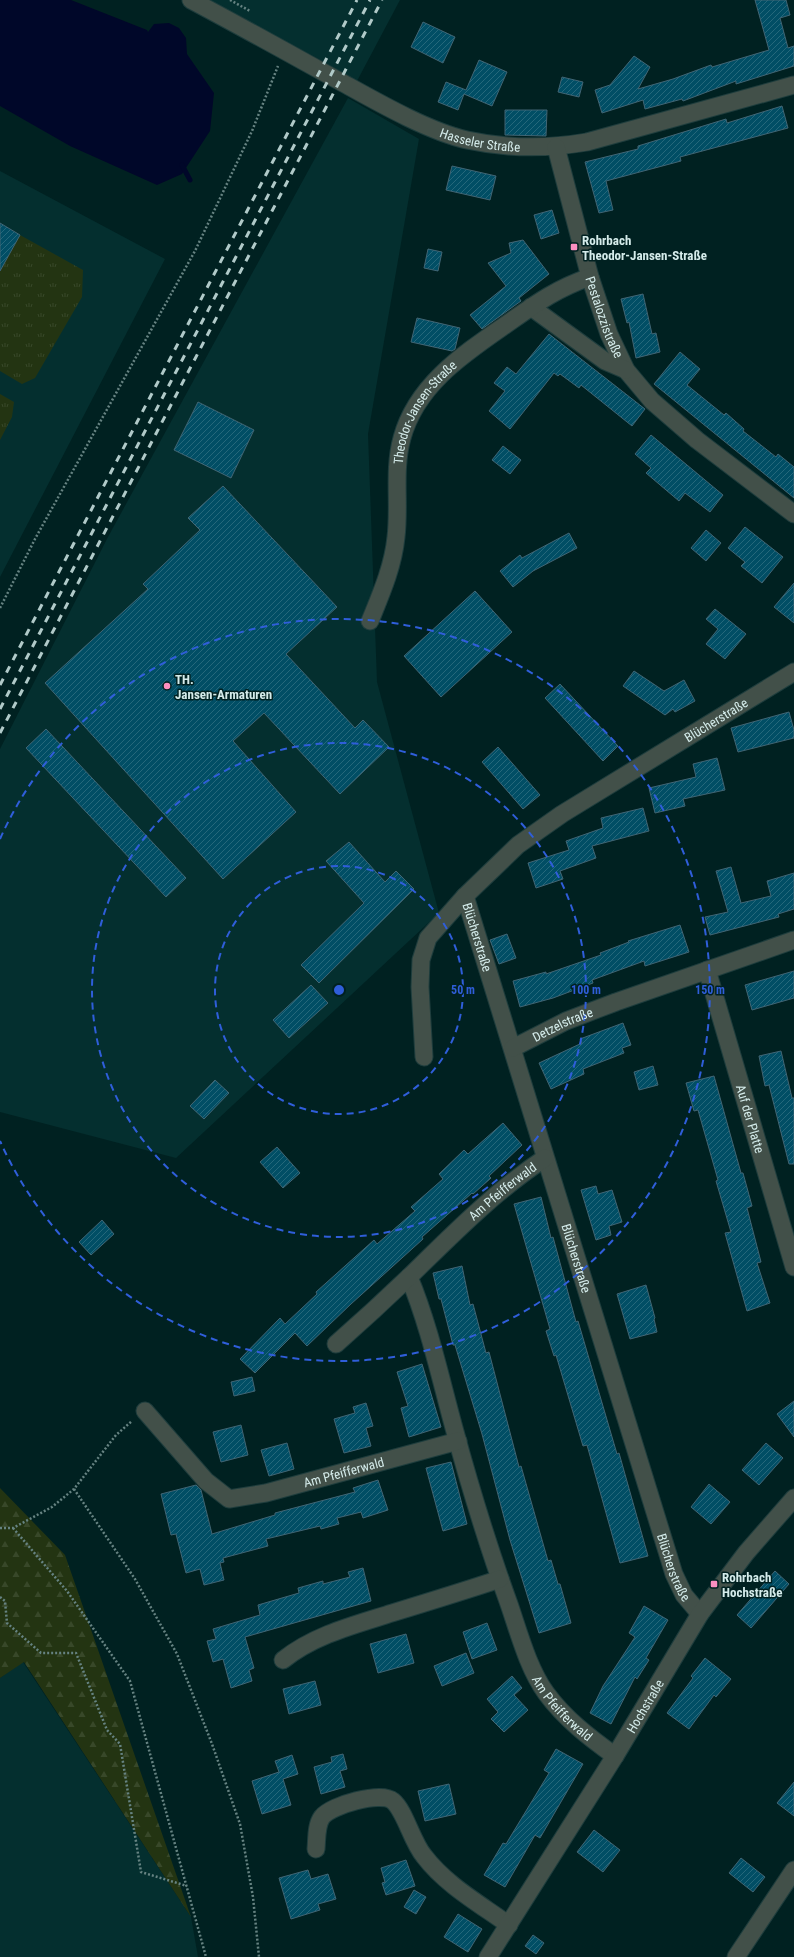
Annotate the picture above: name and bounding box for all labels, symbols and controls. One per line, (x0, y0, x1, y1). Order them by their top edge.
street label: Hasseler Straße (438, 125, 521, 155)
place label: Rohrbach Theodor-Jansen-Straße (582, 233, 707, 263)
marker: Rohrbach Theodor-Jansen-Straße (569, 242, 579, 252)
street label: Pestalozzistraße (582, 275, 626, 360)
street label: Theodor-Jansen-Straße (391, 357, 460, 465)
place label: TH. Jansen-Armaturen (175, 672, 272, 702)
marker: TH. Jansen-Armaturen (162, 681, 172, 691)
street label: Blücherstraße (682, 695, 751, 745)
street label: Blücherstraße (460, 901, 495, 974)
centre of rings (332, 983, 346, 997)
text: 50 m (451, 983, 475, 997)
text: 100 m (571, 983, 601, 997)
text: 150 m (695, 983, 725, 997)
street label: Detzelstraße (530, 1005, 595, 1045)
street label: Auf der Platte (733, 1083, 767, 1155)
street label: Am Pfeifferwald (466, 1159, 539, 1224)
street label: Blücherstraße (558, 1222, 594, 1295)
street label: Am Pfeifferwald (302, 1454, 386, 1491)
street label: Blücherstraße (654, 1532, 693, 1605)
place label: Rohrbach Hochstraße (722, 1570, 782, 1600)
marker: Rohrbach Hochstraße (709, 1579, 719, 1589)
street label: Am Pfeifferwald (529, 1673, 595, 1744)
street label: Hochstraße (624, 1677, 667, 1736)

